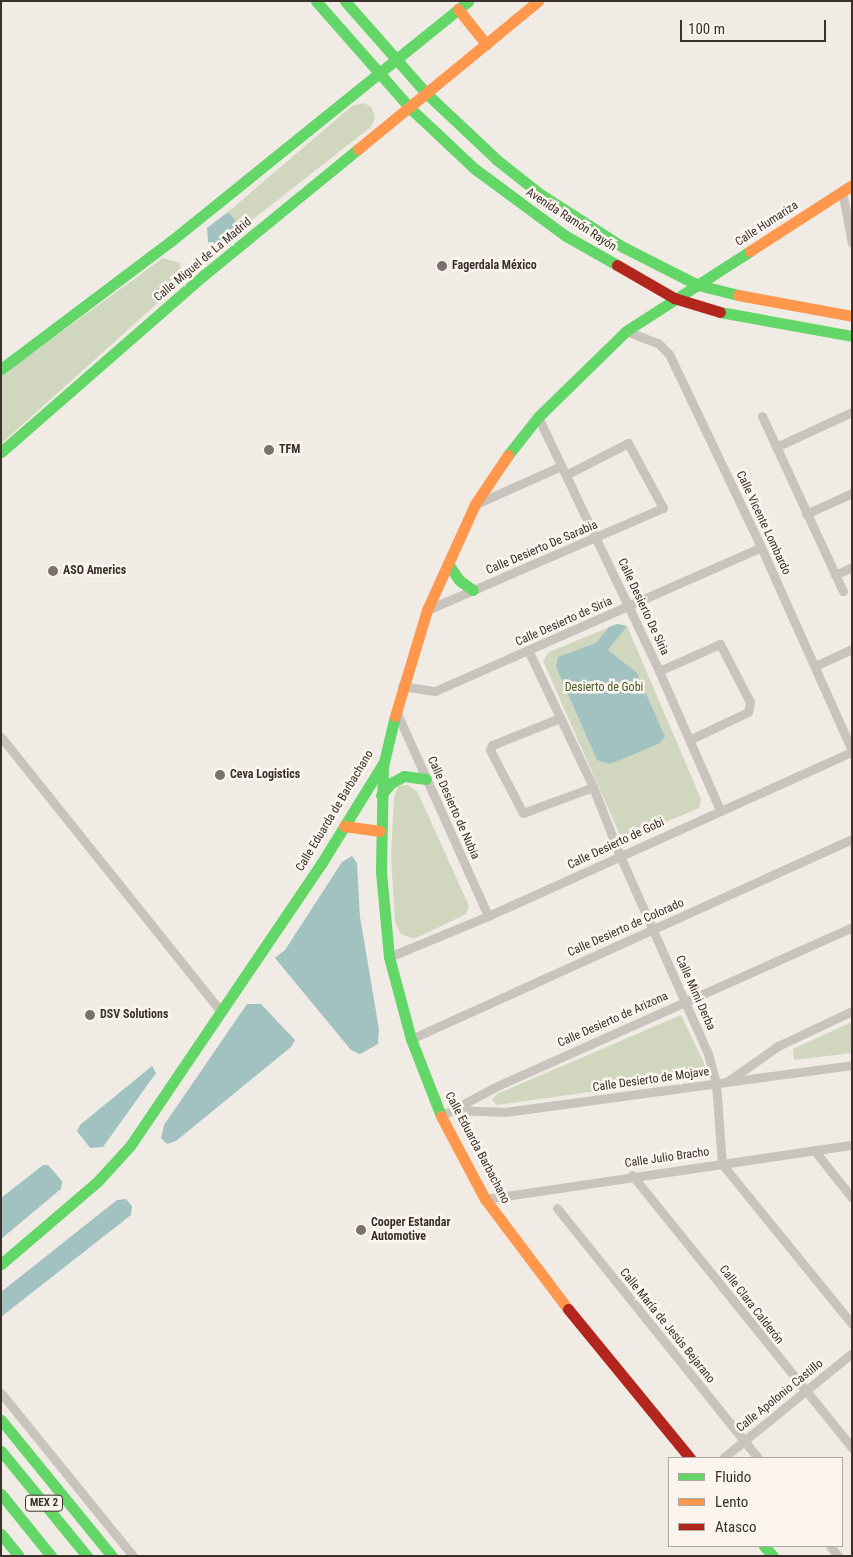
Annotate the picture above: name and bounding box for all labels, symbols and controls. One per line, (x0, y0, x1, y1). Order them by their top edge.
scale bar (683, 10, 829, 42)
text: 100 m (688, 20, 725, 38)
street label: Avenida Ramón Rayón (523, 185, 619, 255)
street label: Calle Humariza (733, 198, 801, 250)
street label: Calle Miguel de La Madrid (151, 215, 255, 305)
place label: Fagerdala México (452, 259, 537, 273)
marker: Fagerdala México (436, 260, 448, 272)
place label: TFM (279, 443, 300, 457)
marker: TFM (263, 444, 275, 456)
street label: Calle Vicente Lombardo (733, 469, 793, 577)
street label: Calle Desierto De Sarabia (484, 518, 600, 578)
street label: Calle Desierto De Siria (614, 556, 672, 658)
place label: ASO Americs (63, 564, 126, 578)
marker: ASO Americs (47, 565, 59, 577)
street label: Calle Desierto de Siria (513, 594, 615, 650)
park label: Desierto de Gobi (565, 681, 643, 695)
street label: Calle Eduarda de Barbachano (293, 748, 377, 874)
street label: Calle Desierto de Nubia (424, 754, 482, 862)
place label: Ceva Logistics (230, 768, 300, 782)
marker: Ceva Logistics (214, 769, 226, 781)
street label: Calle Desierto de Gobi (565, 815, 667, 873)
street label: Calle Desierto de Colorado (566, 896, 686, 960)
street label: Calle Mimi Derba (672, 953, 718, 1033)
street label: Calle Desierto de Arizona (556, 989, 670, 1051)
place label: DSV Solutions (100, 1008, 168, 1022)
marker: DSV Solutions (84, 1009, 96, 1021)
street label: Calle Desierto de Mojave (592, 1065, 710, 1095)
street label: Calle Eduarda Barbachano (441, 1090, 513, 1206)
street label: Calle Julio Bracho (624, 1145, 710, 1171)
place label: Cooper Estandar Automotive (371, 1216, 450, 1244)
marker: Cooper Estandar Automotive (355, 1224, 367, 1236)
street label: Calle Clara Calderón (716, 1263, 786, 1347)
street label: Calle María de Jesús Bejarano (616, 1266, 718, 1386)
street label: Calle Apolonio Castillo (734, 1357, 826, 1435)
legend (668, 1457, 843, 1547)
text: Fluido (715, 1468, 751, 1486)
text: Lento (715, 1493, 748, 1511)
road number: MEX 2 (24, 1495, 64, 1512)
text: Atasco (715, 1518, 756, 1536)

